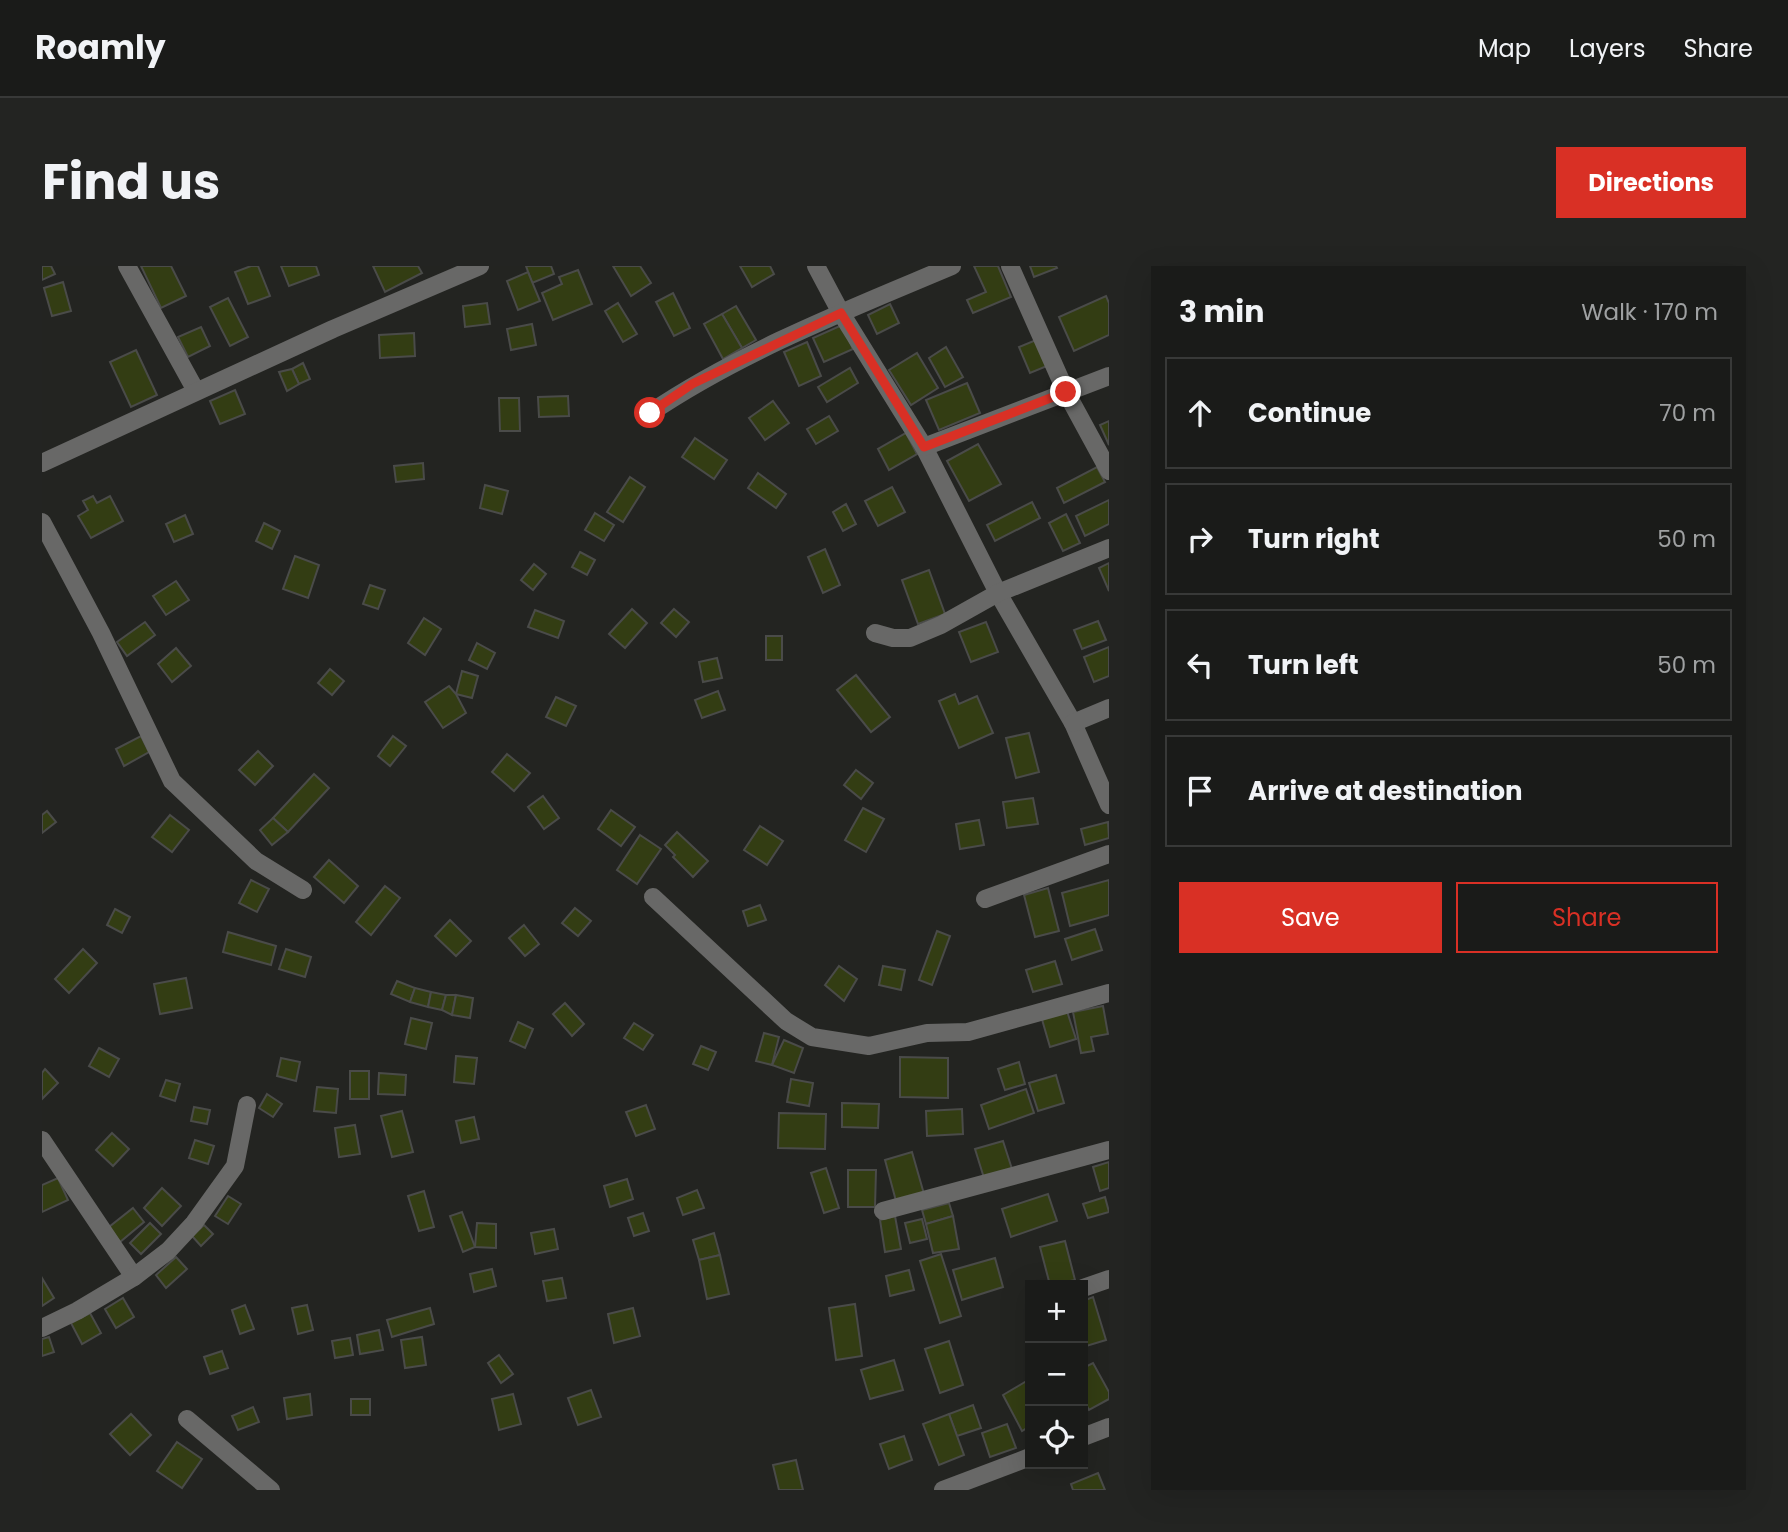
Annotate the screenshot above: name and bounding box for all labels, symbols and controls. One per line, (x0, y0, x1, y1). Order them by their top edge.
text: Roamly (35, 24, 165, 71)
text: Map (1478, 32, 1531, 65)
text: Layers (1569, 32, 1645, 65)
text: Share (1683, 32, 1753, 65)
button: Directions (1556, 147, 1746, 218)
text: Find us (42, 148, 220, 216)
text: 3 min (1179, 290, 1264, 333)
text: Walk · 170 m (1581, 296, 1718, 328)
route end (1050, 376, 1081, 407)
icon: ahead (1181, 394, 1219, 432)
text: Continue (1248, 395, 1371, 431)
route start (634, 397, 665, 428)
text: 70 m (1659, 397, 1716, 429)
icon: right (1181, 520, 1219, 558)
text: Turn right (1248, 521, 1380, 557)
text: 50 m (1657, 523, 1716, 555)
icon: left (1181, 646, 1219, 684)
text: Turn left (1248, 647, 1359, 683)
text: 50 m (1657, 649, 1716, 681)
icon: arrive (1181, 772, 1219, 810)
text: Arrive at destination (1248, 773, 1523, 809)
button: Save (1179, 882, 1442, 953)
button: Share (1456, 882, 1718, 953)
map controls (1025, 1280, 1088, 1469)
button: + (1025, 1280, 1088, 1343)
button: − (1025, 1343, 1088, 1406)
button: locate (1025, 1406, 1088, 1469)

